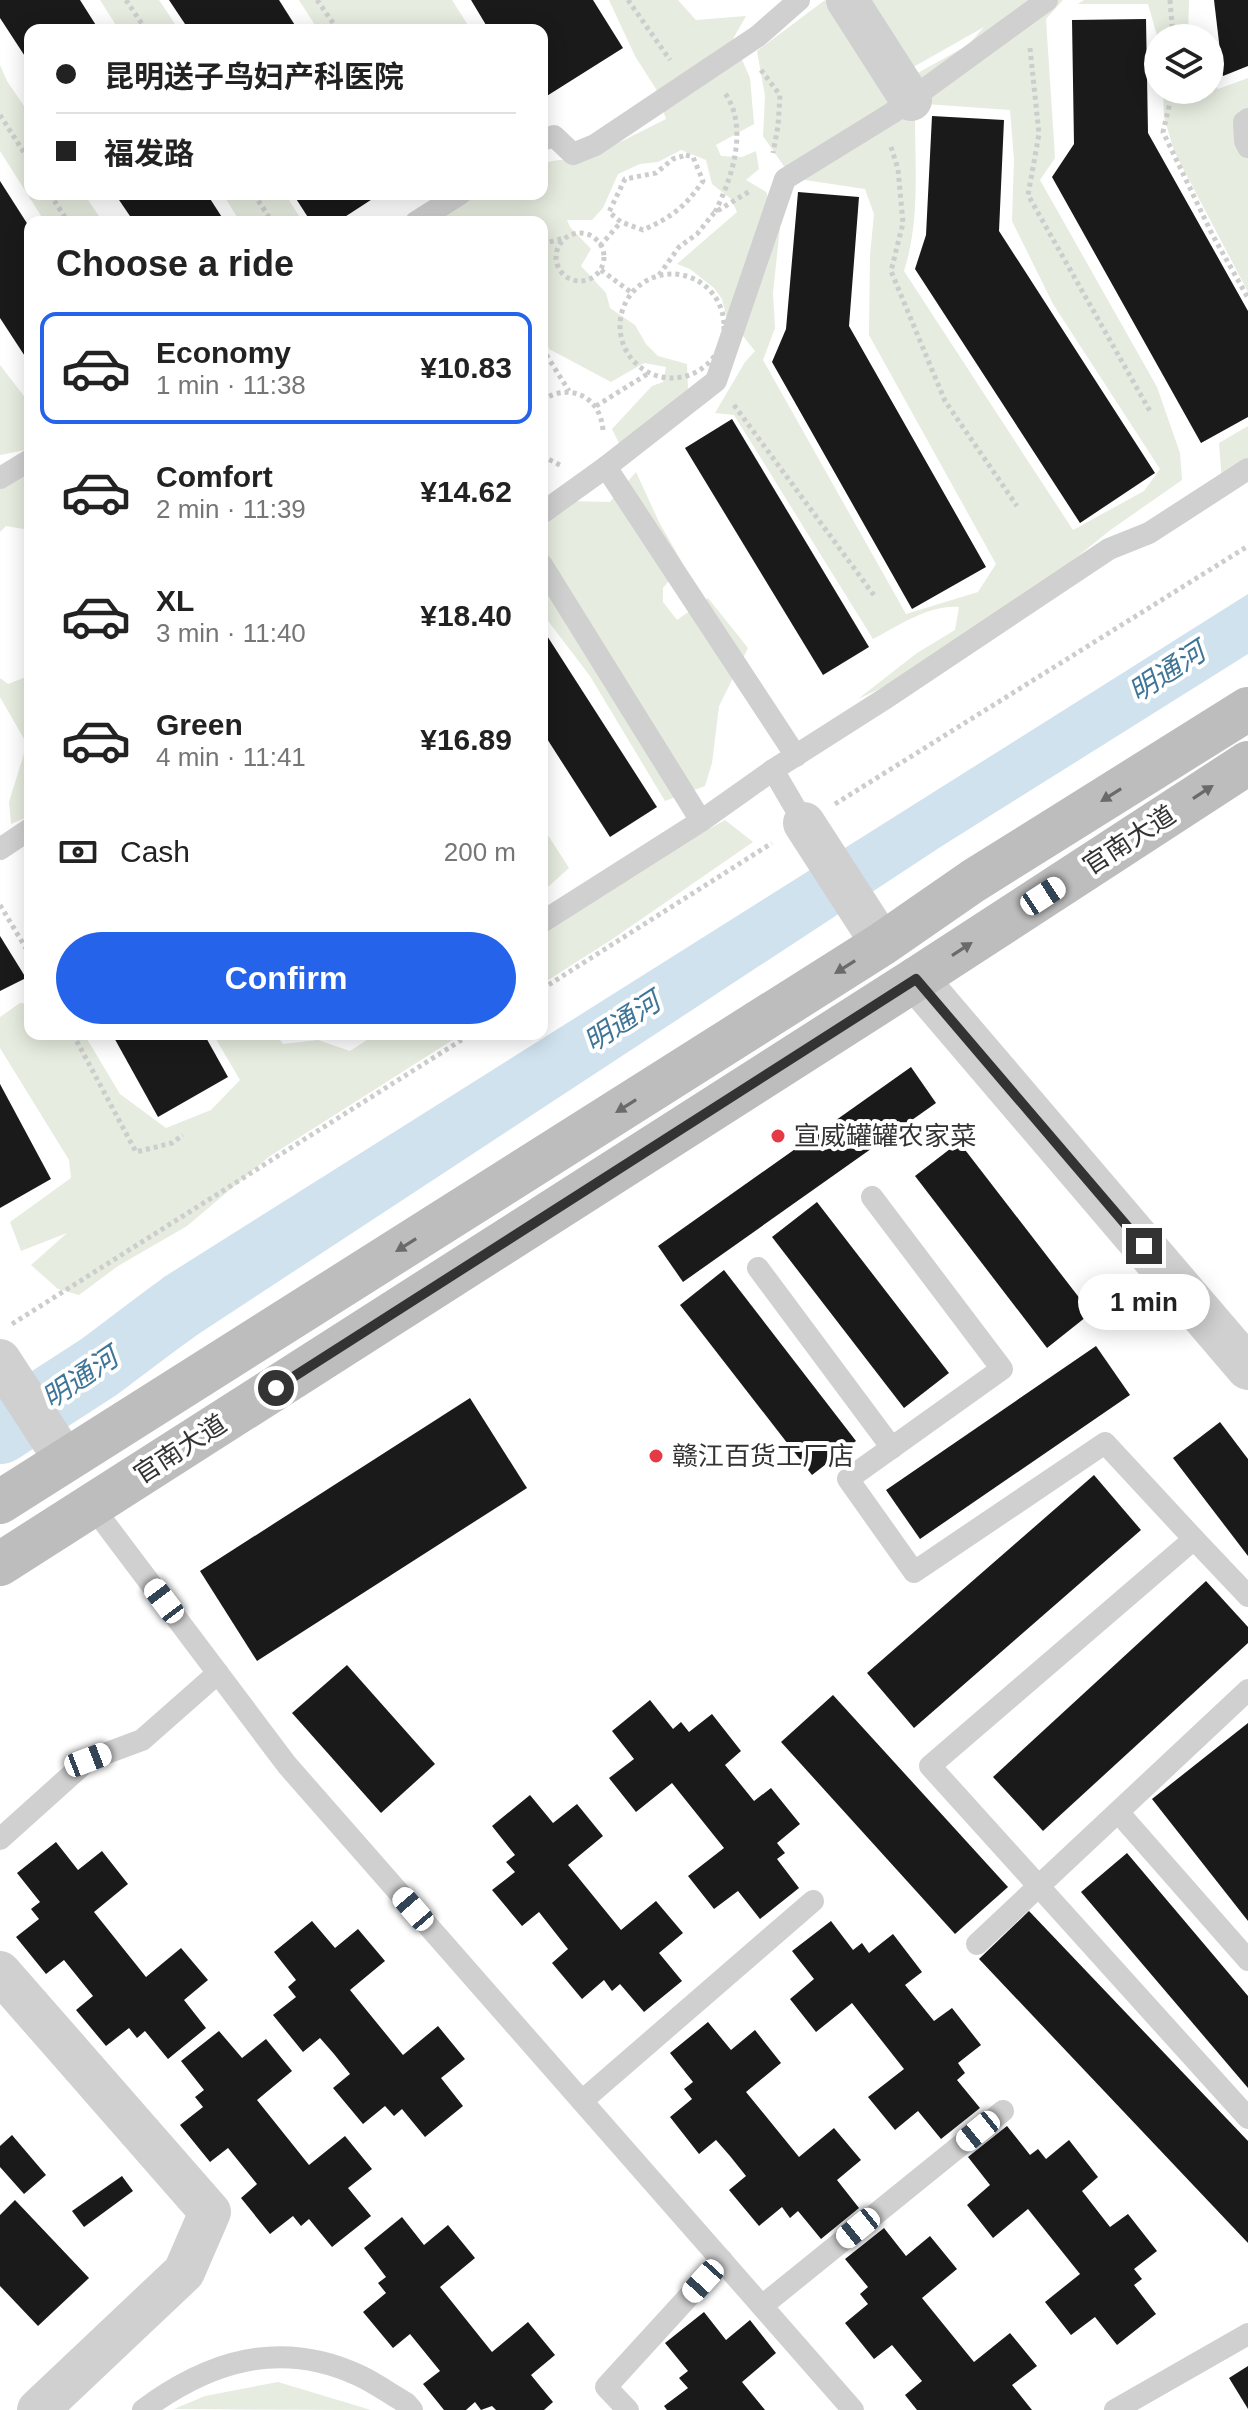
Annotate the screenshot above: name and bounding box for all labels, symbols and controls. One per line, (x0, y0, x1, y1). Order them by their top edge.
map controls (1144, 24, 1224, 104)
button: layers (1144, 24, 1224, 104)
text: 昆明送子鸟妇产科医院 (104, 60, 404, 93)
text: 福发路 (104, 137, 194, 170)
text: Choose a ride (56, 243, 294, 284)
icon: car (60, 332, 132, 404)
text: Economy (156, 336, 291, 369)
text: ¥10.83 (420, 351, 512, 384)
text: 1 min · 11:38 (156, 370, 306, 400)
icon: car (60, 456, 132, 528)
text: Comfort (156, 460, 273, 493)
text: ¥14.62 (420, 475, 512, 508)
text: 2 min · 11:39 (156, 494, 306, 524)
icon: car (60, 580, 132, 652)
text: XL (156, 584, 194, 617)
text: ¥18.40 (420, 599, 512, 632)
text: 3 min · 11:40 (156, 618, 306, 648)
water label: 明通河 (1123, 633, 1215, 708)
icon: car (60, 704, 132, 776)
text: Green (156, 708, 243, 741)
text: ¥16.89 (420, 723, 512, 756)
text: 4 min · 11:41 (156, 742, 306, 772)
one-way arrow (1193, 785, 1214, 800)
one-way arrow (1100, 788, 1121, 803)
street label: 官南大道 (1077, 799, 1181, 881)
icon: cash (56, 830, 100, 874)
text: Cash (120, 835, 190, 868)
text: 200 m (444, 837, 516, 867)
car (1016, 873, 1070, 919)
button: Confirm (56, 932, 516, 1024)
one-way arrow (951, 942, 973, 957)
one-way arrow (835, 959, 856, 974)
water label: 明通河 (578, 983, 670, 1058)
one-way arrow (615, 1098, 637, 1112)
place label: 宣威罐罐农家菜 (794, 1121, 976, 1151)
marker: 宣威罐罐农家菜 (769, 1127, 787, 1145)
route end (1126, 1228, 1162, 1264)
one-way arrow (395, 1237, 417, 1251)
callout: 1 min (1078, 1274, 1210, 1330)
text: 1 min (1110, 1287, 1178, 1317)
water label: 明通河 (37, 1339, 128, 1414)
route start (258, 1370, 294, 1406)
street label: 官南大道 (128, 1408, 232, 1490)
place label: 赣江百货工厂店 (672, 1441, 854, 1471)
marker: 赣江百货工厂店 (647, 1447, 665, 1465)
car (140, 1575, 188, 1627)
car (61, 1740, 115, 1780)
car (388, 1883, 438, 1935)
car (952, 2107, 1004, 2155)
car (832, 2204, 884, 2252)
car (678, 2255, 728, 2307)

